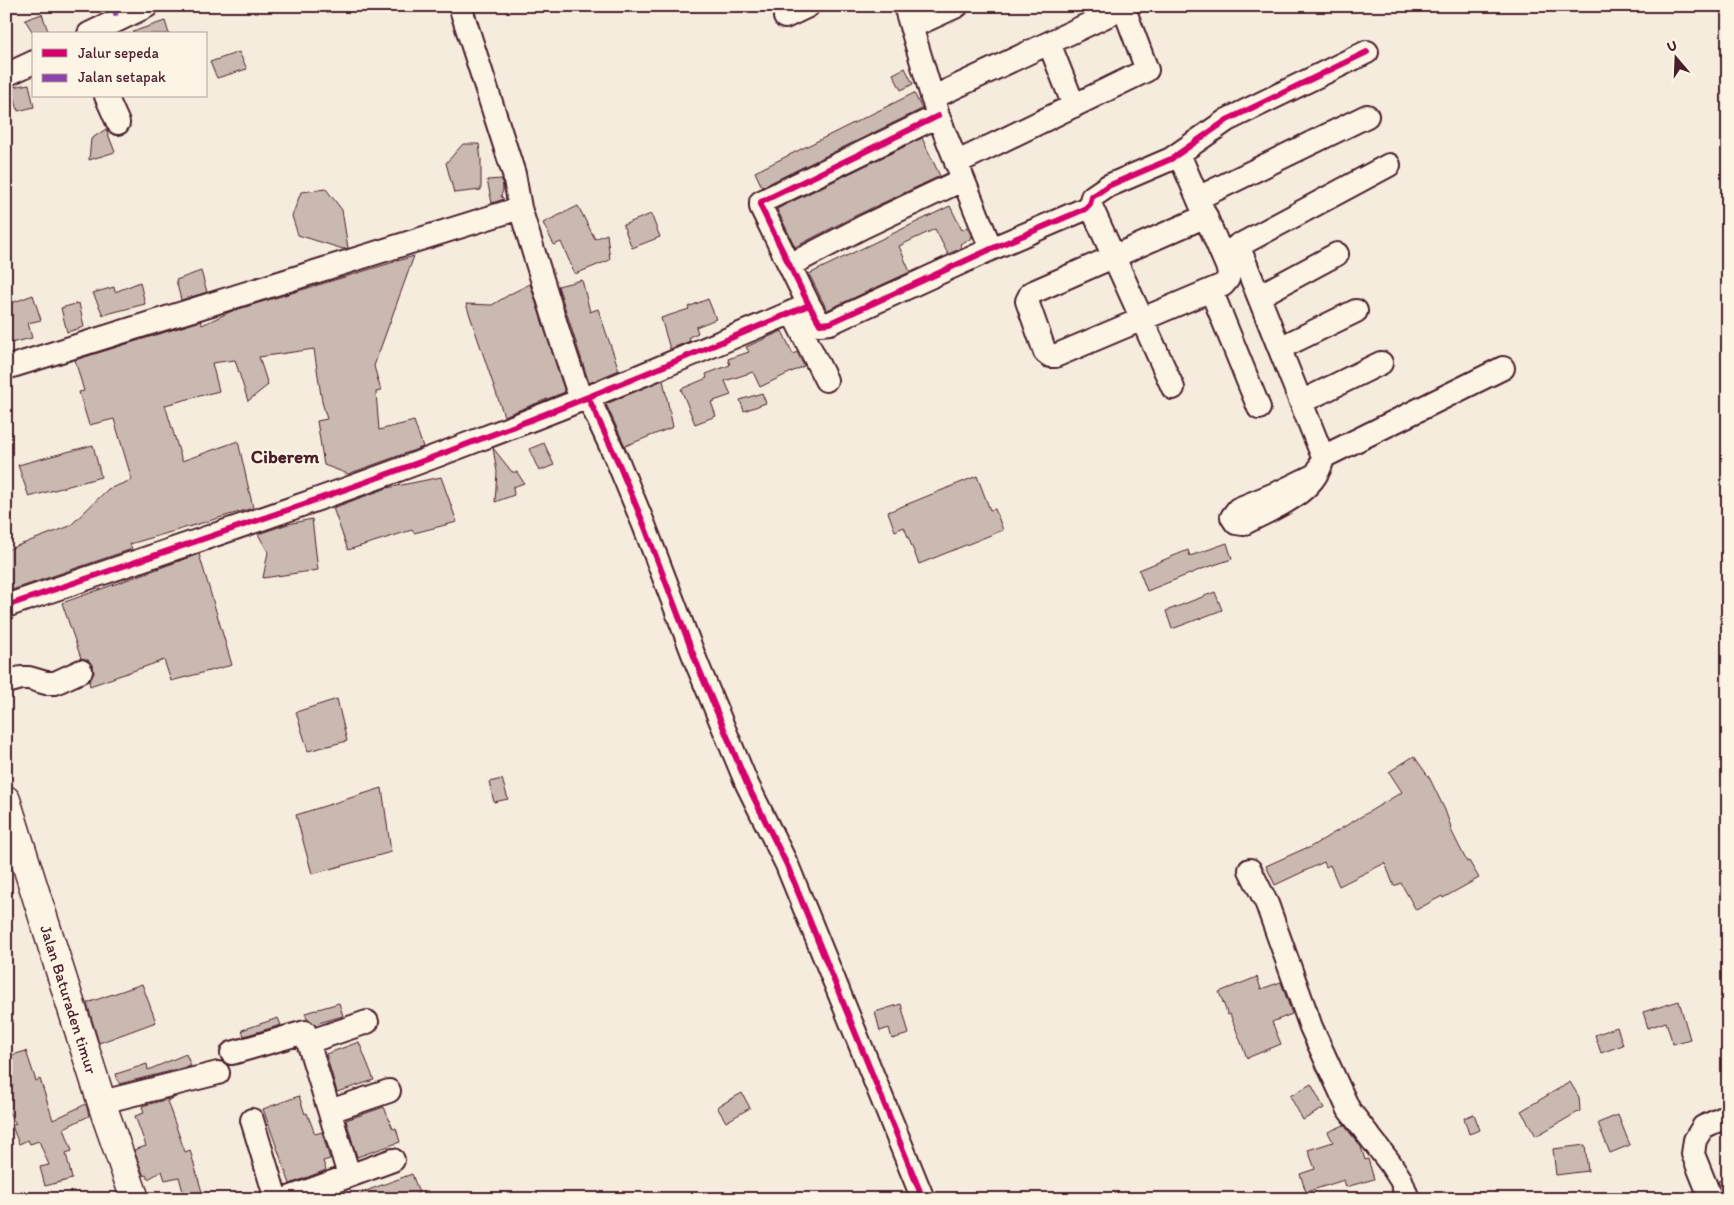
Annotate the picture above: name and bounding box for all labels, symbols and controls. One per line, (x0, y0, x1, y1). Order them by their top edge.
legend (32, 32, 208, 98)
north arrow (1652, 32, 1702, 82)
text: U (1665, 37, 1679, 56)
text: Jalur sepeda (78, 44, 159, 62)
text: Jalan setapak (78, 68, 166, 86)
district label: Ciberem (251, 445, 319, 468)
street label: Jalan Baturaden timur (37, 922, 102, 1077)

